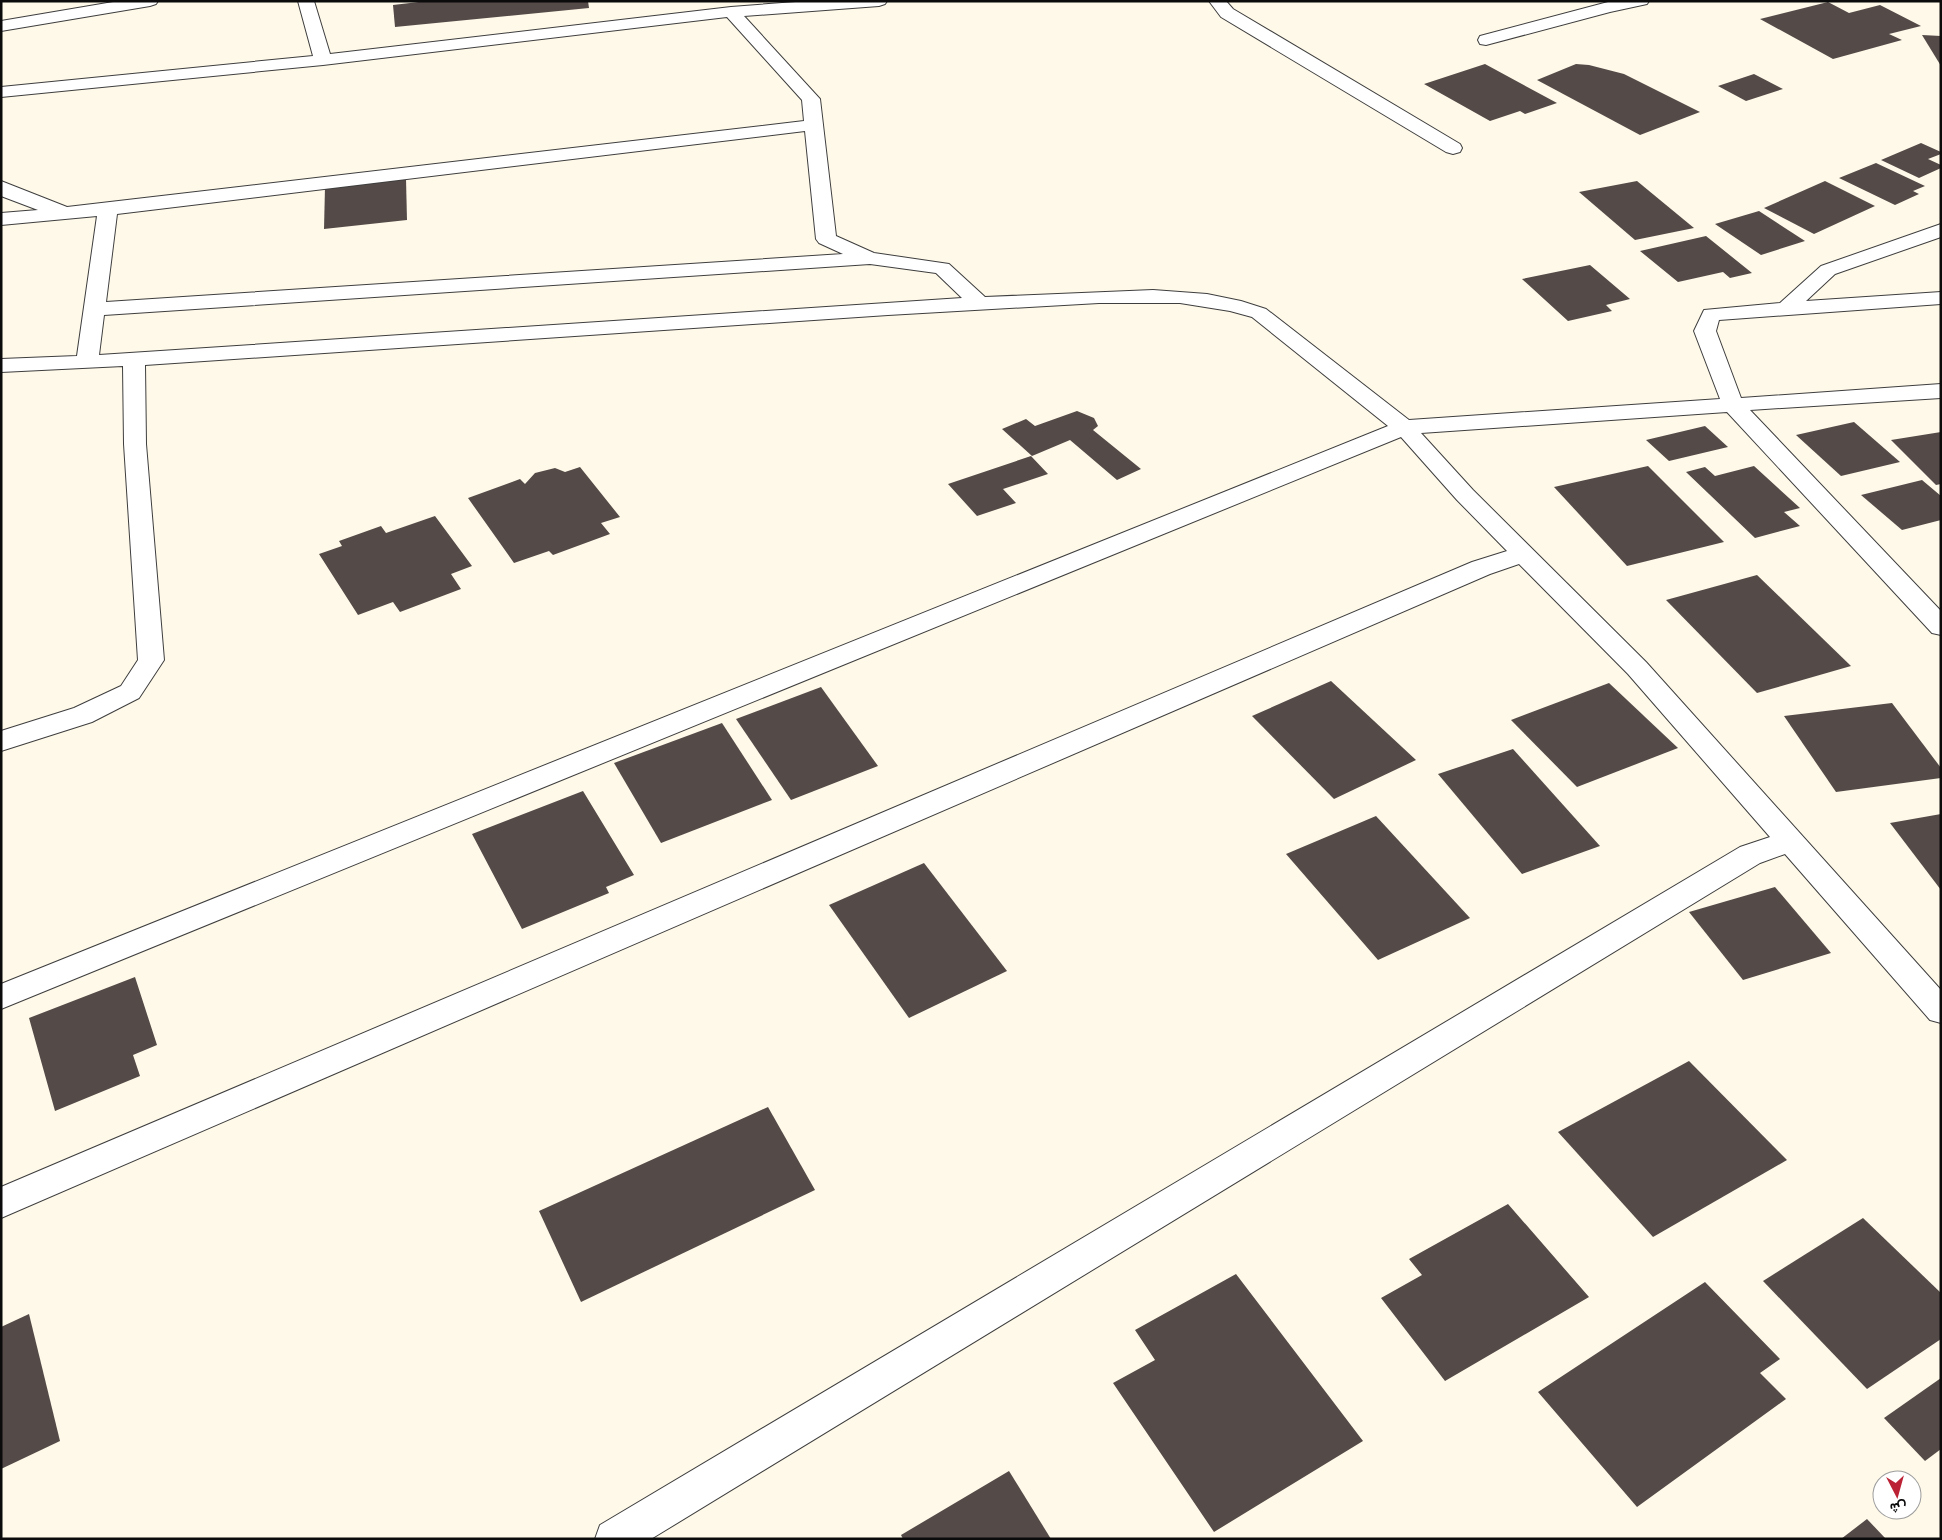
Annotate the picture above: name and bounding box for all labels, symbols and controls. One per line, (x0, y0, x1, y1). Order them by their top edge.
north arrow (1872, 1470, 1922, 1520)
text: ش (1889, 1498, 1908, 1518)

